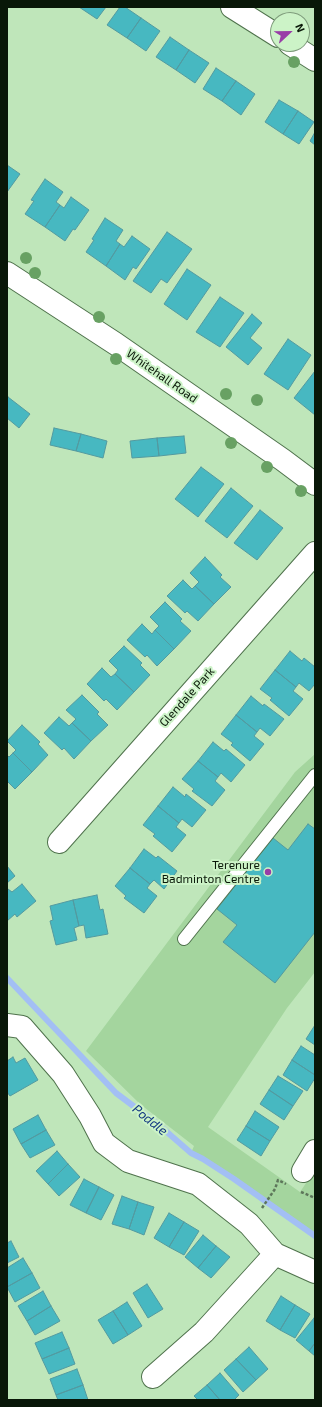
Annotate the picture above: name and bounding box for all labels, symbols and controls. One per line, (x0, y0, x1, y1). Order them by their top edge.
north arrow (270, 12, 310, 52)
text: N (293, 22, 308, 34)
street label: Whitehall Road (124, 346, 200, 406)
street label: Glendale Park (156, 664, 218, 730)
place label: Terenure Badminton Centre (162, 858, 260, 886)
marker: Terenure Badminton Centre (263, 867, 273, 877)
water label: Poddle (129, 1101, 171, 1139)

